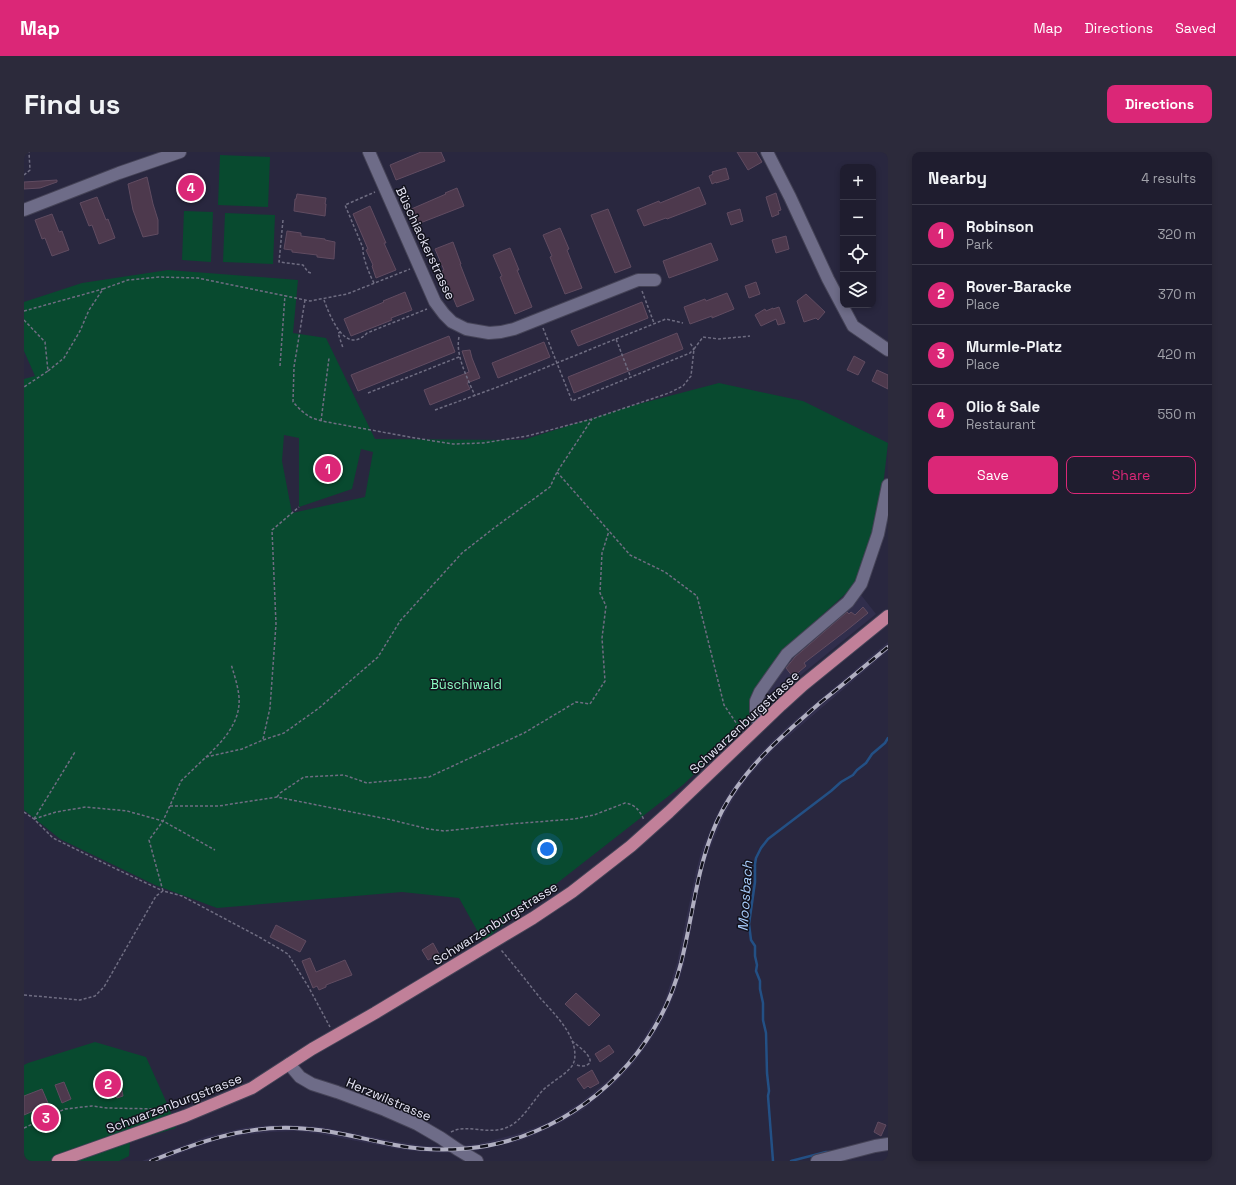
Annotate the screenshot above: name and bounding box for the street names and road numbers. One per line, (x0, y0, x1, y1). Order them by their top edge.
street label: Büschiackerstrasse (392, 184, 459, 302)
street label: Schwarzenburgstrasse (686, 667, 803, 778)
street label: Schwarzenburgstrasse (430, 878, 561, 969)
street label: Schwarzenburgstrasse (104, 1070, 244, 1137)
street label: Herzwilstrasse (344, 1074, 434, 1125)

